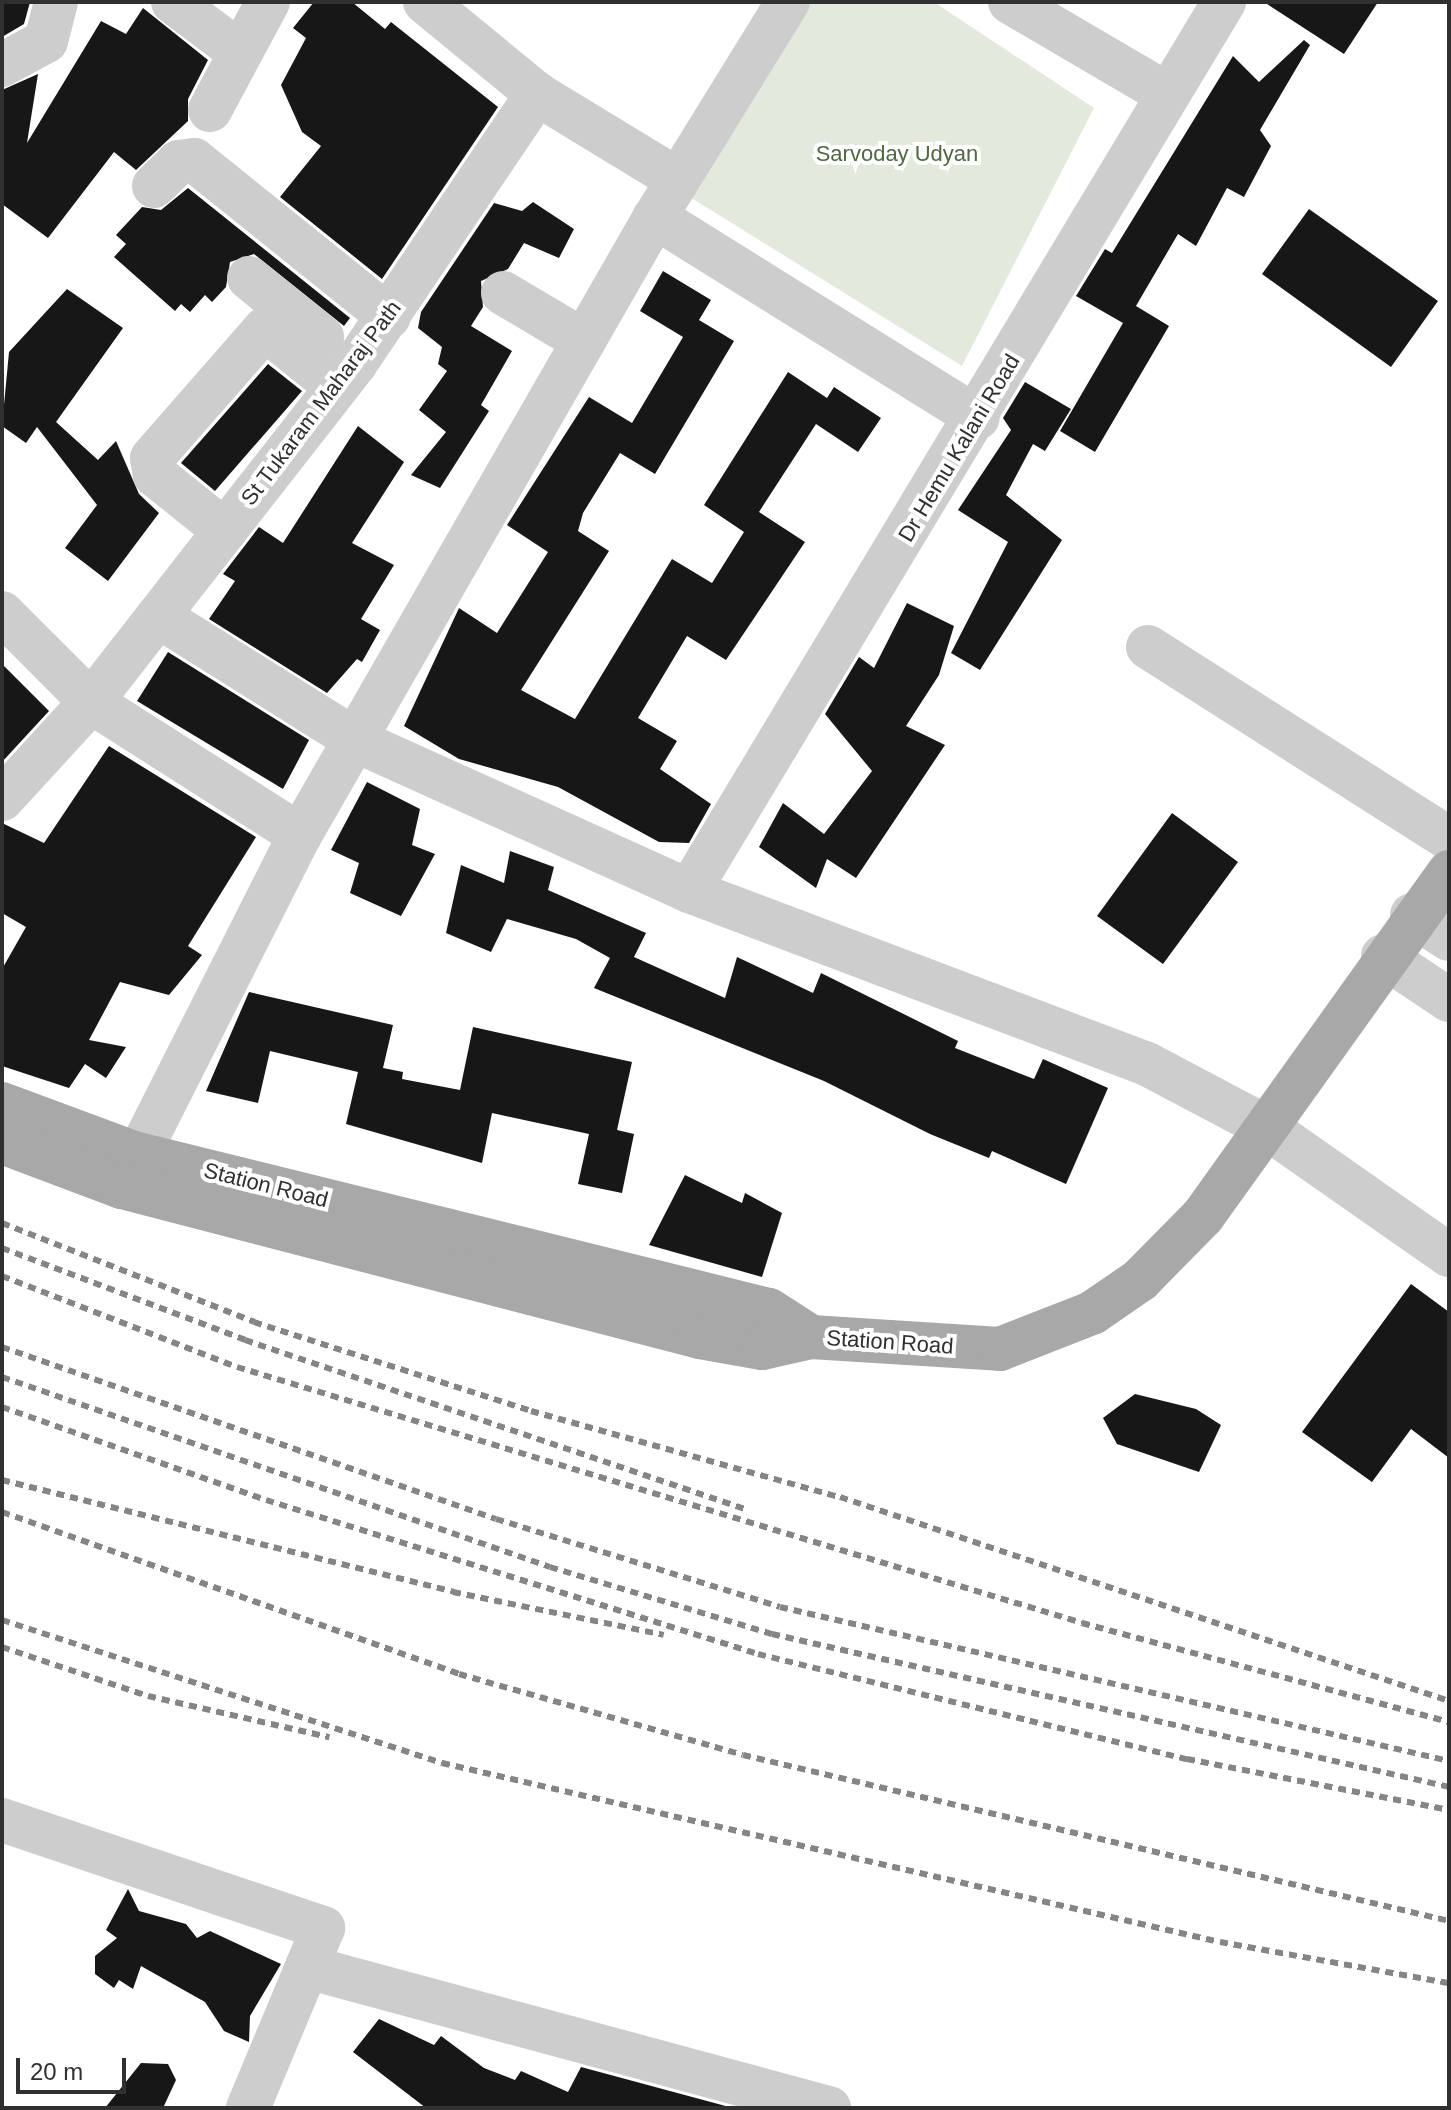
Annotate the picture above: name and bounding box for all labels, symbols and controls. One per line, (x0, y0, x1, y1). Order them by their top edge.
park label: Sarvoday Udyan (816, 141, 978, 167)
street label: St Tukaram Maharaj Path (235, 295, 407, 511)
street label: Dr Hemu Kalani Road (893, 349, 1025, 547)
street label: Station Road (201, 1157, 331, 1213)
street label: Station Road (826, 1324, 954, 1360)
scale bar (20, 2042, 130, 2092)
text: 20 m (30, 2058, 83, 2085)

